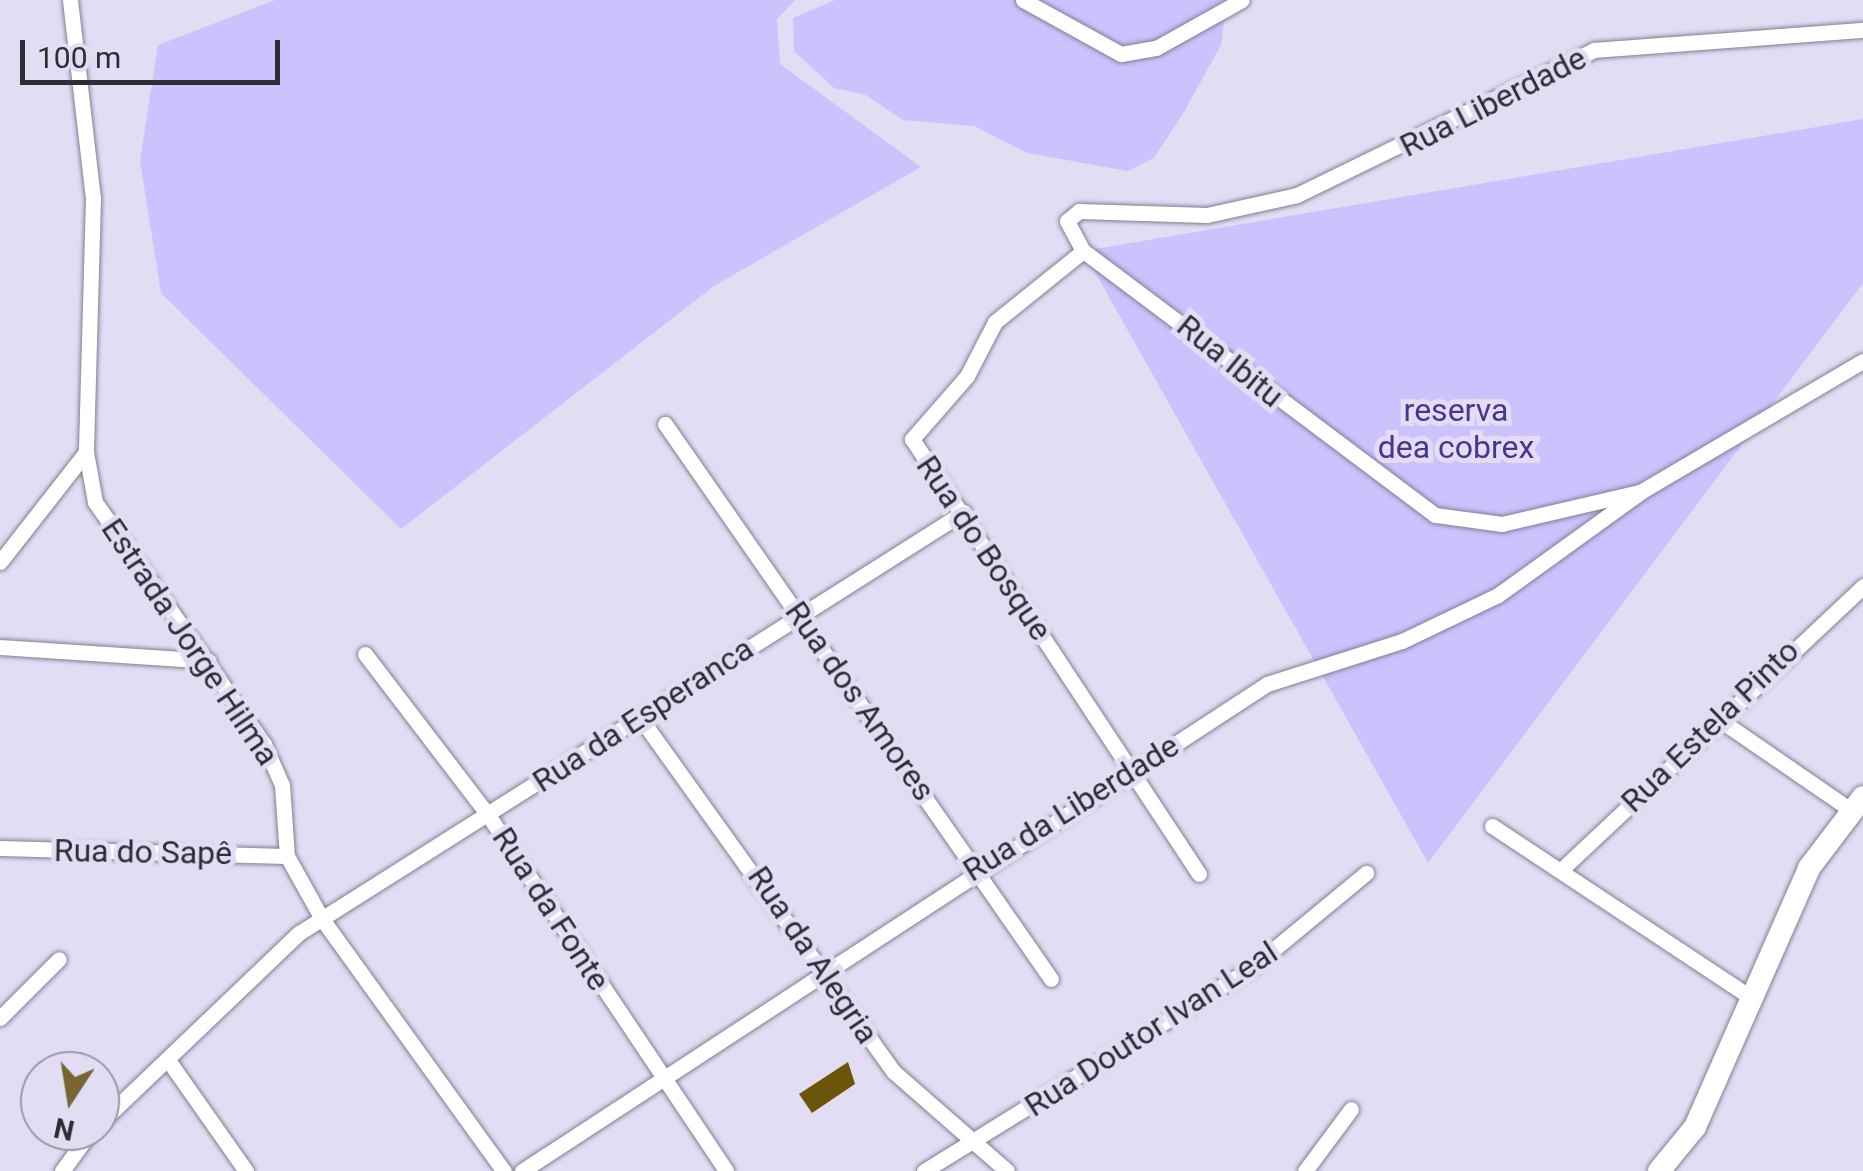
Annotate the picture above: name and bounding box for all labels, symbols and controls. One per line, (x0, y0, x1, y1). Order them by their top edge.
scale bar (25, 20, 285, 82)
street label: Rua Liberdade (1394, 39, 1592, 165)
text: 100 m (37, 40, 121, 75)
street label: Rua Ibitu (1169, 307, 1291, 415)
park label: reserva dea cobrex (1378, 392, 1534, 467)
street label: Rua do Bosque (908, 448, 1060, 648)
street label: Estrada Jorge Hilma (93, 511, 287, 773)
street label: Rua dos Amores (777, 594, 943, 808)
street label: Rua da Esperanca (526, 629, 760, 801)
street label: Rua Estela Pinto (1613, 632, 1807, 820)
street label: Rua da Liberdade (956, 726, 1186, 890)
street label: Rua da Fonte (484, 820, 618, 998)
street label: Rua do Sapê (54, 831, 232, 873)
street label: Rua da Alegria (740, 859, 886, 1051)
street label: Rua Doutor Ivan Leal (1018, 933, 1284, 1125)
north arrow (20, 1051, 120, 1151)
text: N (51, 1111, 77, 1147)

